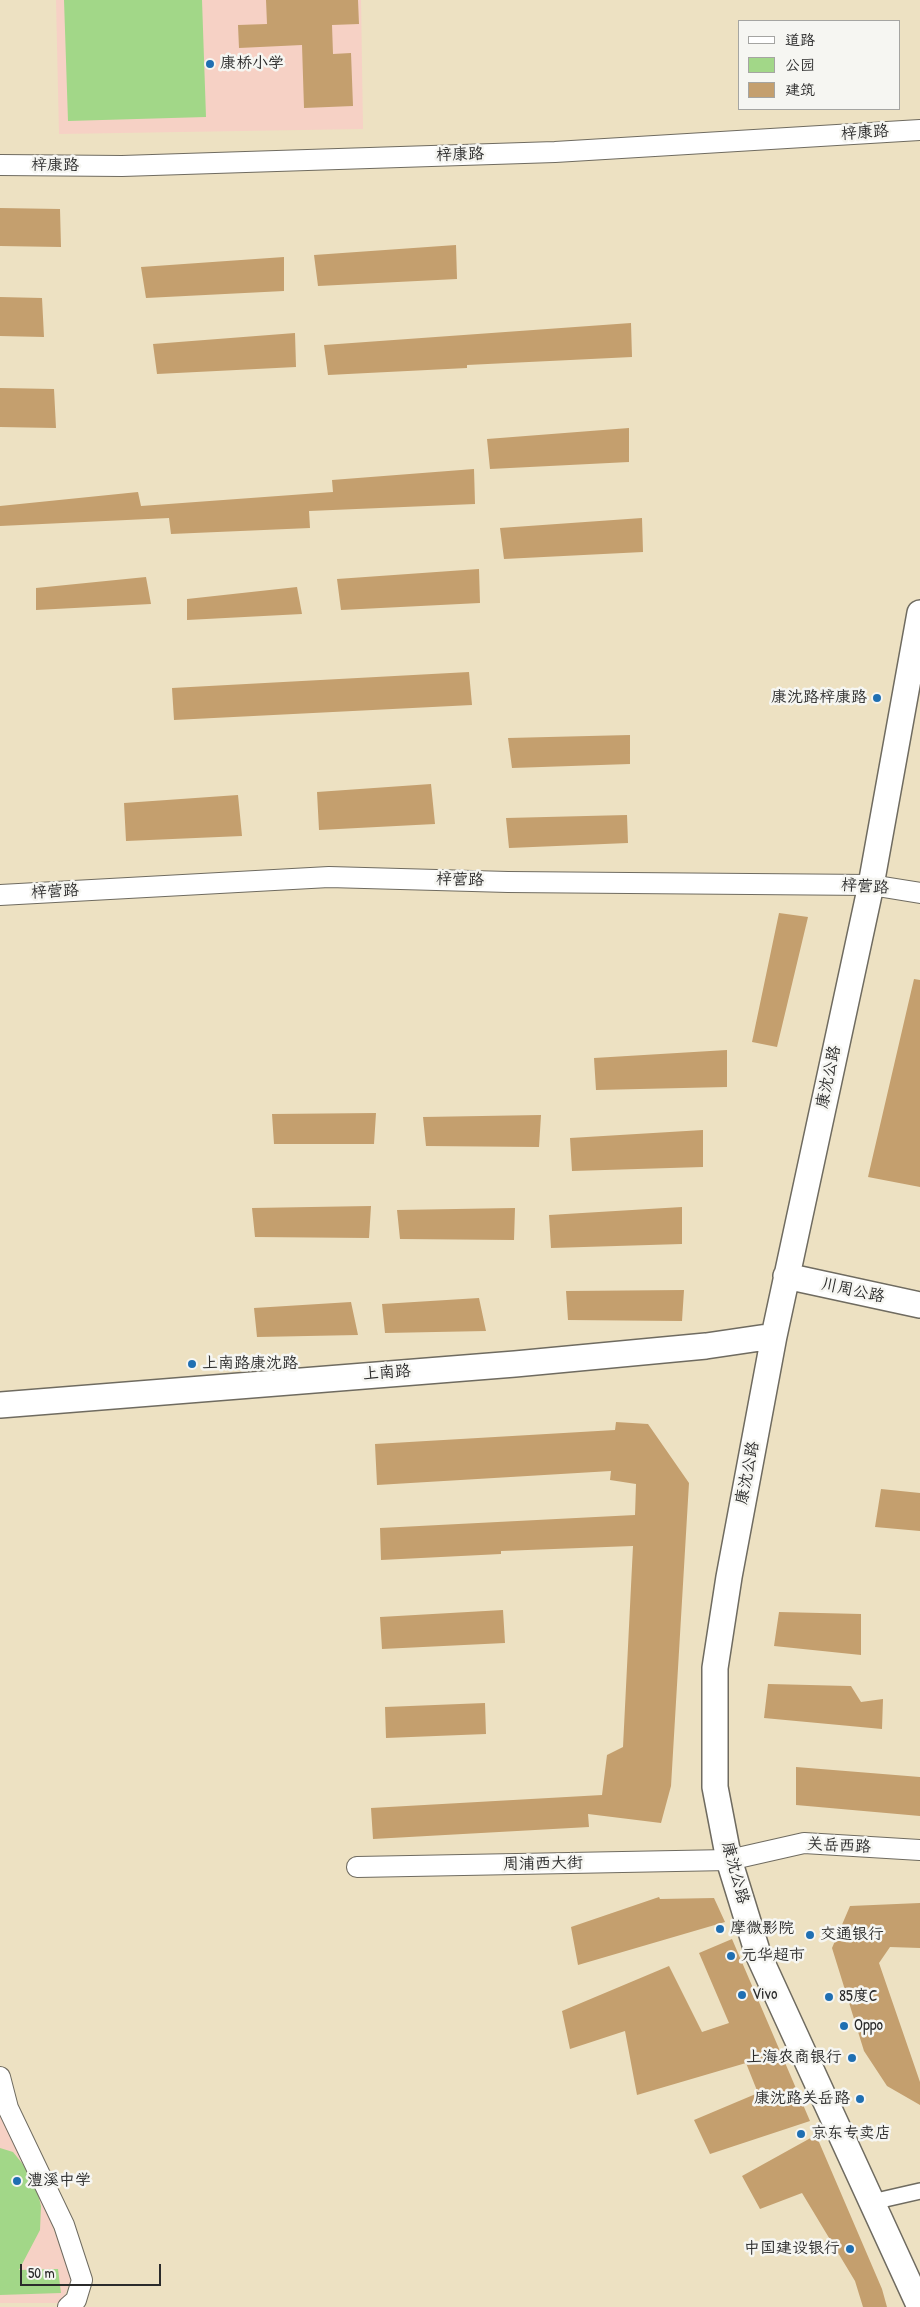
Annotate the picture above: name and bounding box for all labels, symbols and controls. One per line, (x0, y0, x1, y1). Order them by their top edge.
legend (738, 20, 900, 110)
text: 道路 (785, 29, 815, 50)
place label: 康桥小学 (220, 54, 284, 74)
text: 公园 (785, 54, 815, 75)
marker: 康桥小学 (204, 58, 216, 70)
text: 建筑 (785, 79, 815, 100)
street label: 梓康路 (840, 122, 890, 144)
street label: 梓康路 (436, 145, 484, 165)
street label: 梓康路 (31, 156, 79, 176)
place label: 康沈路梓康路 (771, 688, 867, 708)
marker: 康沈路梓康路 (871, 692, 883, 704)
street label: 梓营路 (436, 870, 484, 890)
street label: 梓营路 (840, 876, 890, 898)
street label: 梓营路 (31, 881, 79, 903)
street label: 康沈公路 (813, 1044, 845, 1110)
street label: 川周公路 (820, 1275, 886, 1307)
place label: 上南路康沈路 (202, 1354, 298, 1374)
marker: 上南路康沈路 (186, 1358, 198, 1370)
street label: 上南路 (362, 1362, 412, 1384)
street label: 康沈公路 (732, 1440, 764, 1506)
street label: 关岳西路 (807, 1835, 871, 1857)
street label: 康沈公路 (717, 1840, 753, 1906)
street label: 周浦西大街 (503, 1854, 583, 1874)
place label: 摩微影院 (730, 1919, 794, 1939)
marker: 摩微影院 (714, 1923, 726, 1935)
place label: 交通银行 (820, 1925, 884, 1945)
marker: 交通银行 (804, 1929, 816, 1941)
place label: 元华超市 (741, 1946, 805, 1966)
marker: 元华超市 (725, 1950, 737, 1962)
place label: Vivo (752, 1985, 777, 2005)
place label: 85度C (839, 1987, 877, 2007)
marker: Vivo (736, 1989, 748, 2001)
marker: 85度C (823, 1991, 835, 2003)
place label: Oppo (854, 2016, 883, 2036)
marker: Oppo (838, 2020, 850, 2032)
place label: 上海农商银行 (746, 2048, 842, 2068)
marker: 上海农商银行 (846, 2052, 858, 2064)
place label: 康沈路关岳路 (754, 2089, 850, 2109)
marker: 康沈路关岳路 (854, 2093, 866, 2105)
place label: 京东专卖店 (811, 2124, 891, 2144)
marker: 京东专卖店 (795, 2128, 807, 2140)
place label: 澧溪中学 (27, 2171, 91, 2191)
marker: 澧溪中学 (11, 2175, 23, 2187)
place label: 中国建设银行 (744, 2239, 840, 2259)
marker: 中国建设银行 (844, 2243, 856, 2255)
scale bar (22, 2254, 164, 2286)
text: 50 m (28, 2262, 55, 2283)

